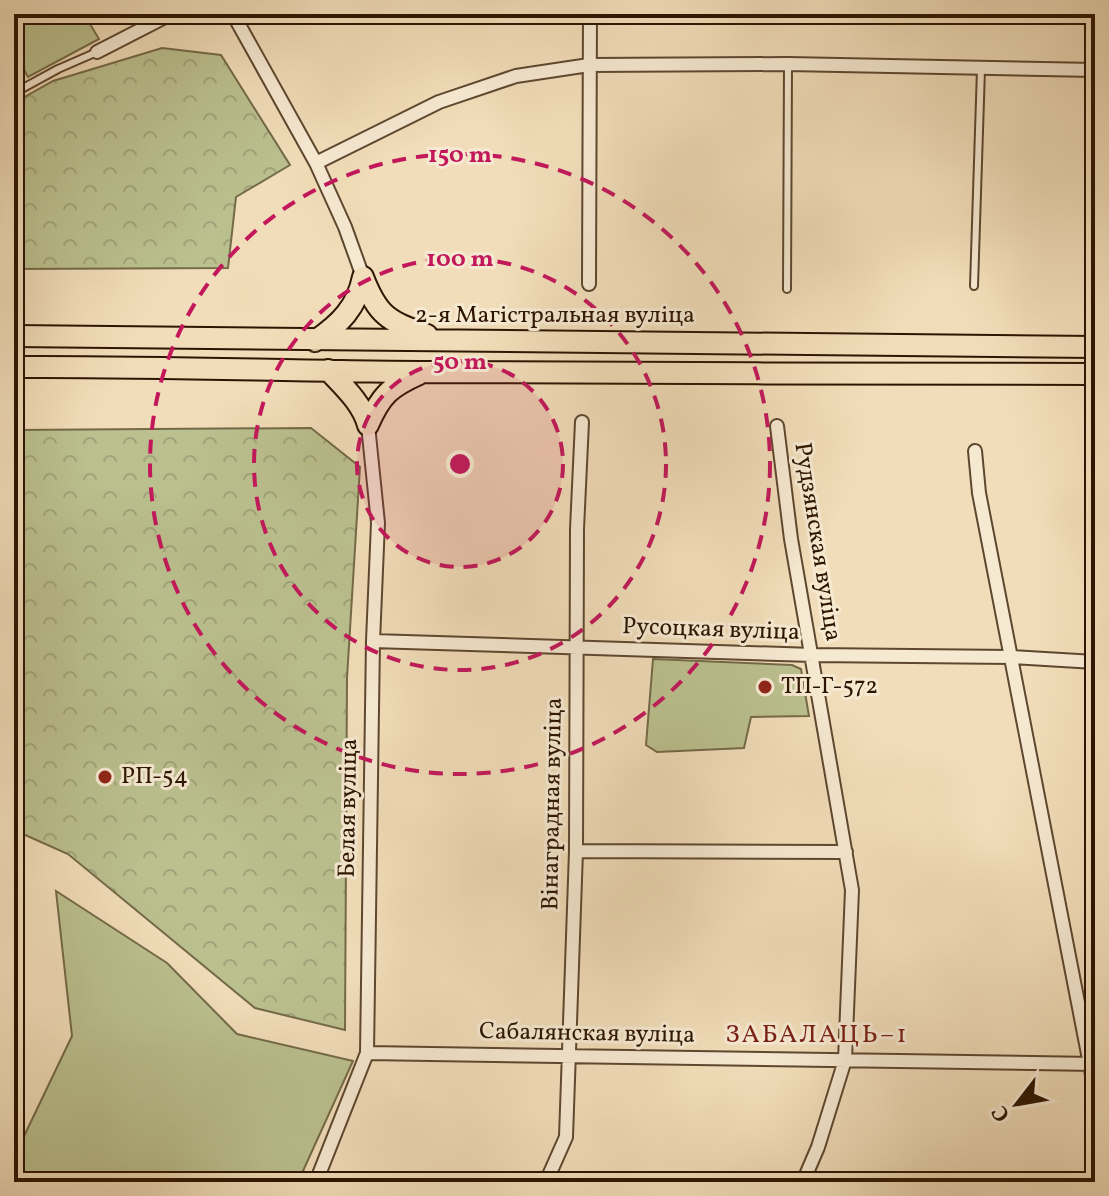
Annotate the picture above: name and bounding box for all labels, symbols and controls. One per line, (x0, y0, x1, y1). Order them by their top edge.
text: 150 m (428, 139, 492, 173)
text: 100 m (426, 243, 494, 277)
street label: 2-я Магістральная вуліца (415, 299, 695, 333)
text: 50 m (433, 346, 487, 380)
street label: Рудзянская вуліца (785, 440, 849, 644)
centre of rings (446, 450, 474, 478)
street label: Русоцкая вуліца (622, 610, 800, 650)
place label: ТП-Г-572 (781, 670, 878, 704)
marker: ТП-Г-572 (756, 678, 774, 696)
street label: Вінаградная вуліца (534, 697, 572, 911)
street label: Белая вуліца (331, 738, 367, 878)
place label: РП-54 (121, 760, 188, 794)
marker: РП-54 (96, 768, 114, 786)
street label: Сабалянская вуліца (479, 1015, 695, 1053)
district label: ЗАБАЛАЦЬ–1 (725, 1017, 909, 1053)
north arrow (977, 1064, 1057, 1144)
text: С (985, 1099, 1019, 1127)

